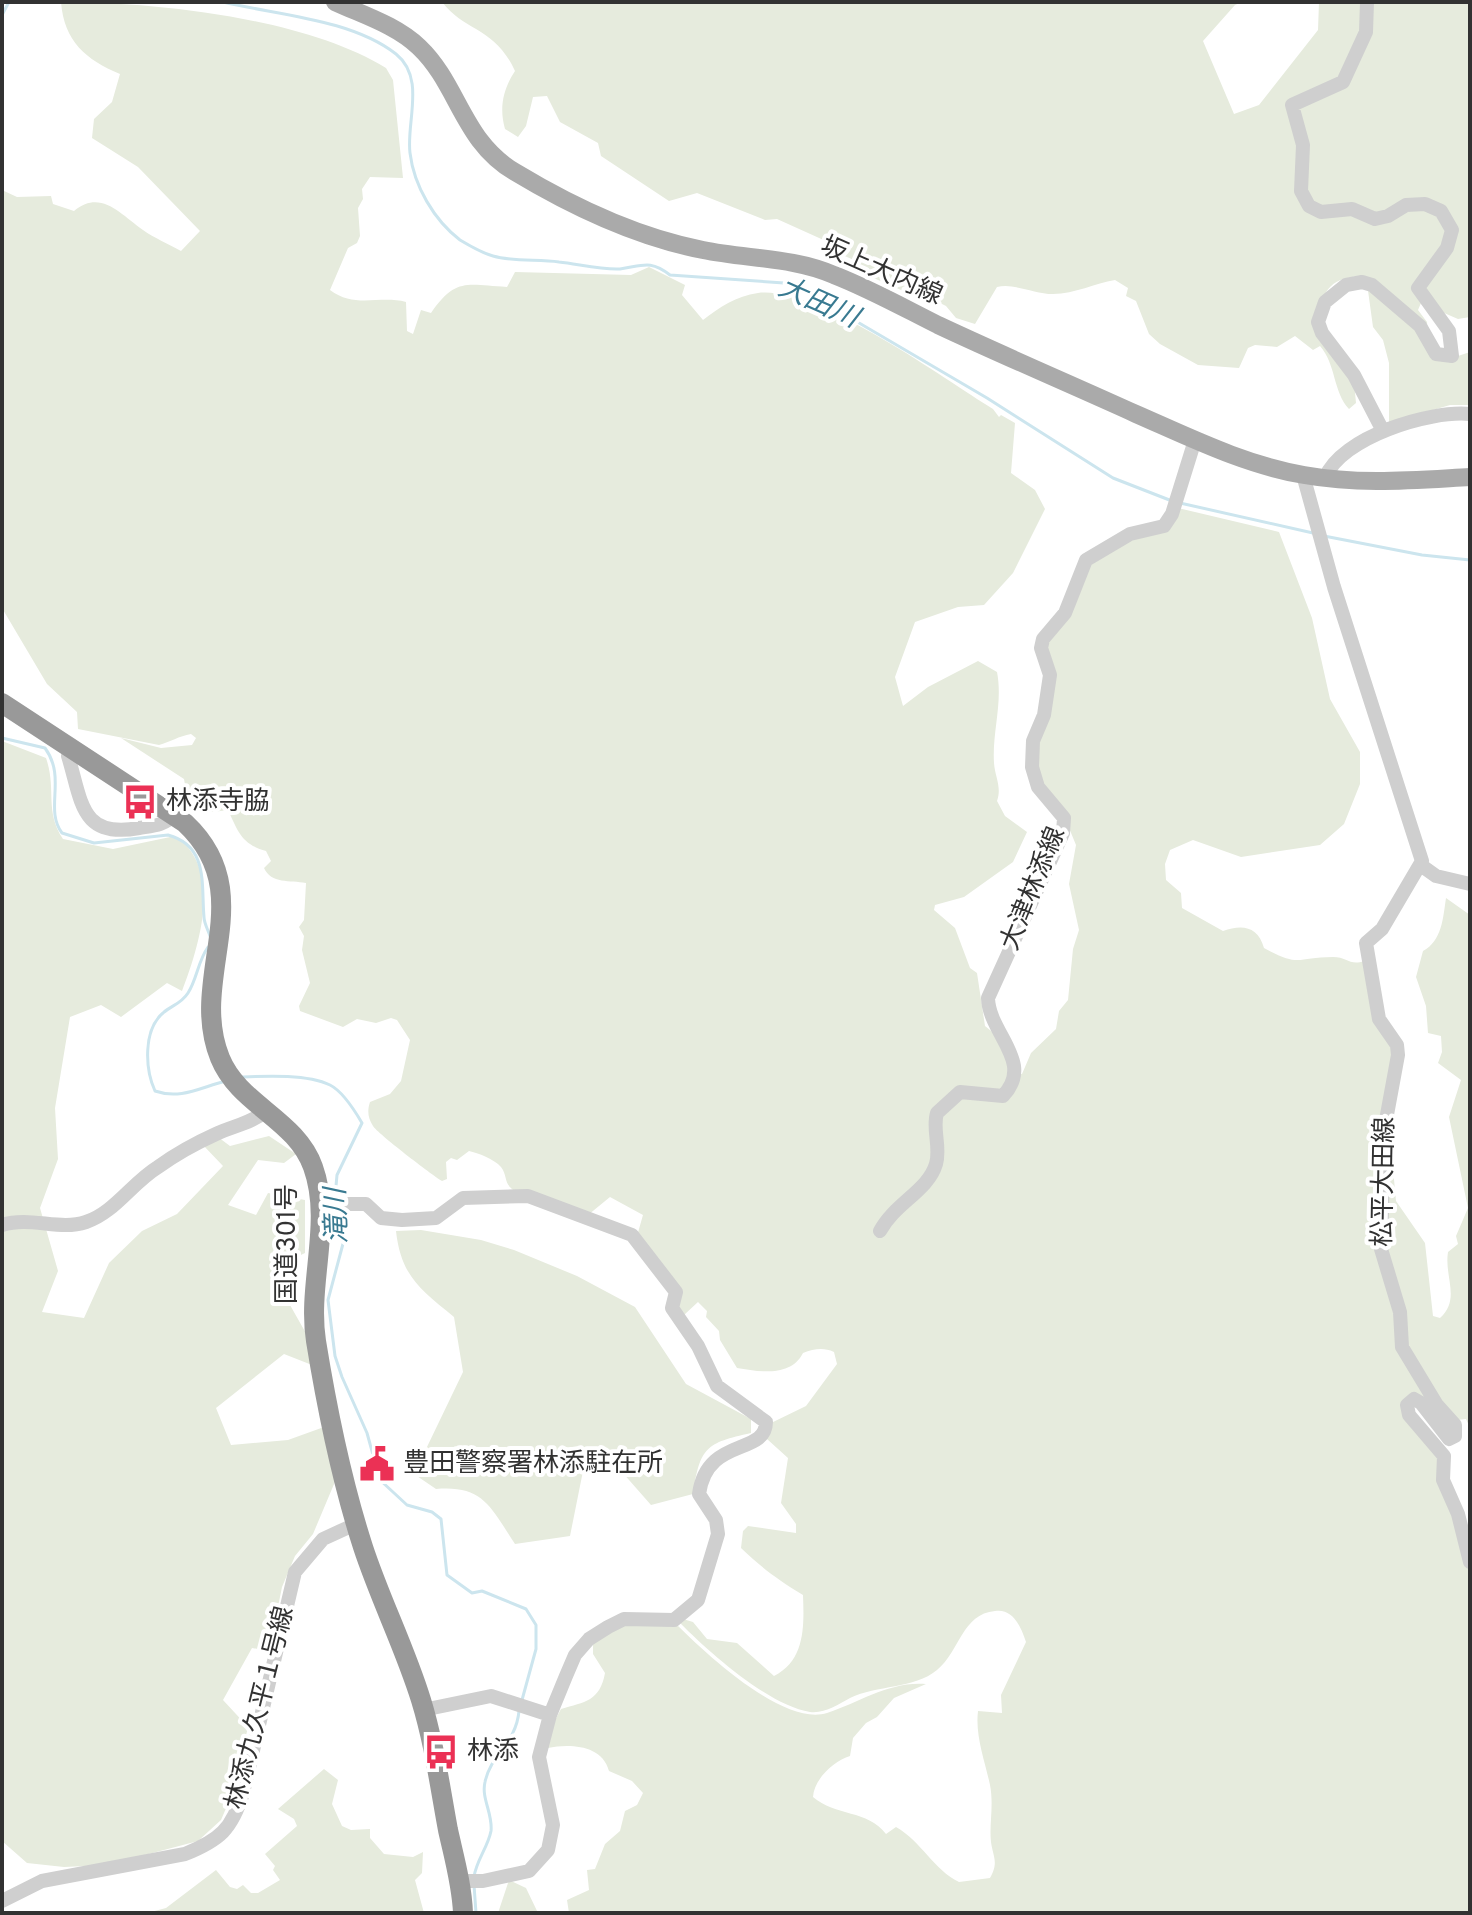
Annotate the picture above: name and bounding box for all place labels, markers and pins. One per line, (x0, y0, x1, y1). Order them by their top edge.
bus stop icon: 林添寺脇 (121, 783, 159, 821)
place label: 林添寺脇 (166, 786, 270, 819)
public building icon: 豊田警察署林添駐在所 (358, 1445, 396, 1483)
place label: 豊田警察署林添駐在所 (403, 1448, 663, 1481)
bus stop icon: 林添 (422, 1733, 460, 1771)
place label: 林添 (467, 1736, 519, 1769)

